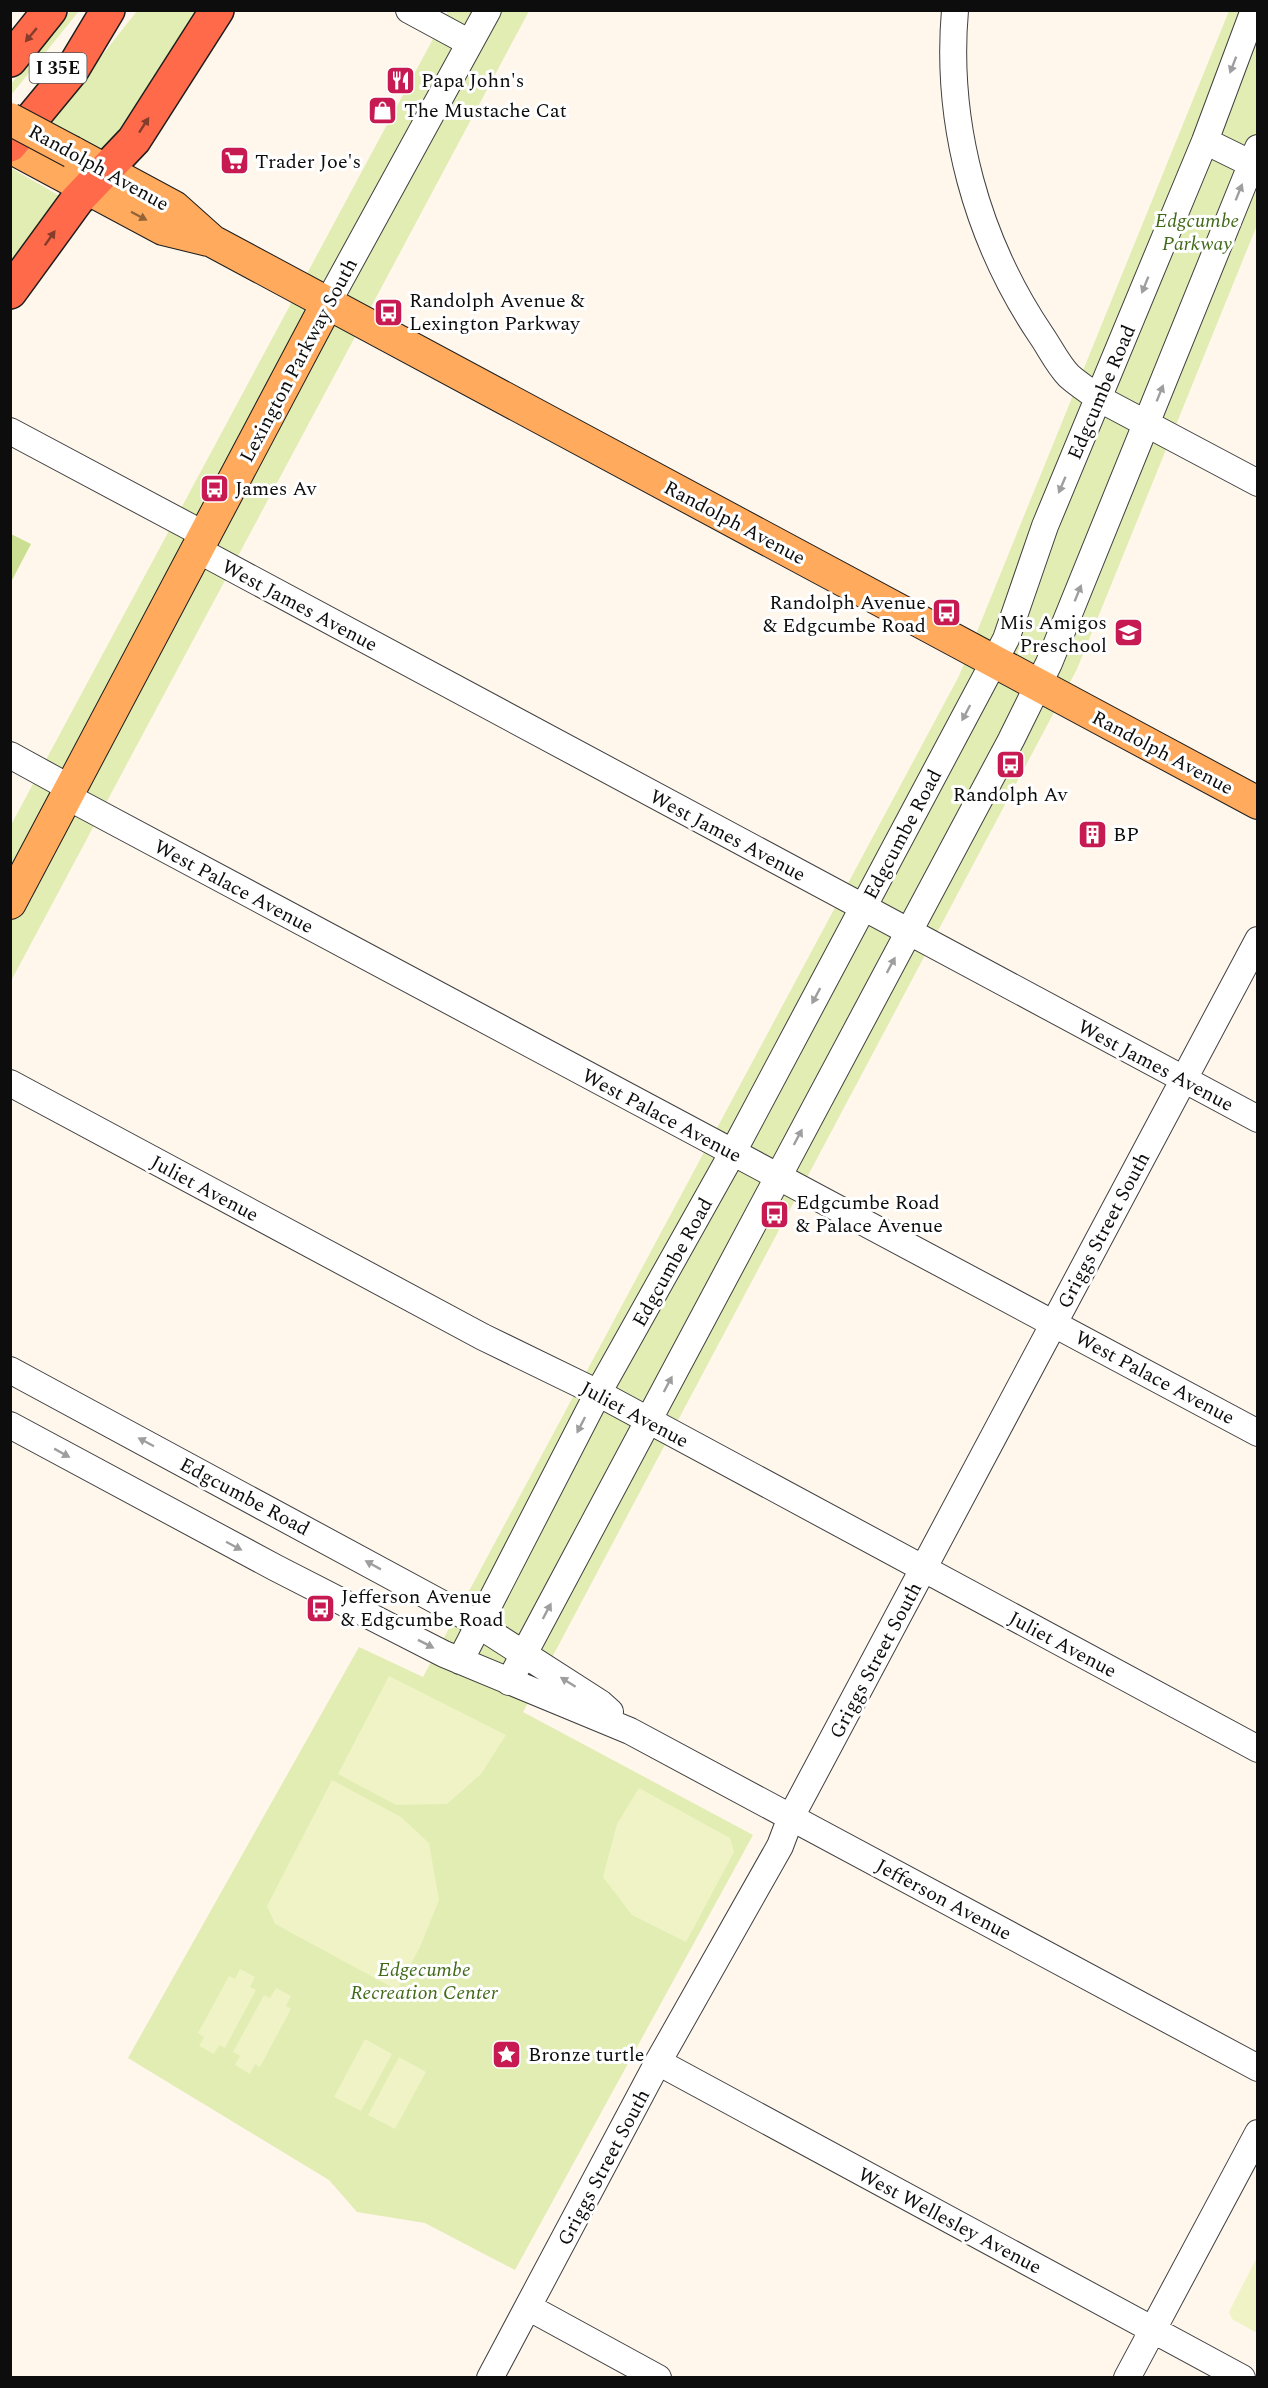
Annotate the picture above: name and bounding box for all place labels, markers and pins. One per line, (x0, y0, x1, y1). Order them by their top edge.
restaurant icon: Papa John's (384, 64, 416, 96)
place label: Papa John's (421, 66, 524, 96)
shop icon: The Mustache Cat (367, 94, 399, 126)
place label: The Mustache Cat (404, 96, 567, 126)
supermarket icon: Trader Joe's (218, 145, 250, 177)
place label: Trader Joe's (255, 147, 361, 177)
place label: Randolph Avenue & Lexington Parkway (409, 286, 585, 339)
bus stop icon: Randolph Avenue & Lexington Parkway (372, 296, 404, 328)
bus stop icon: James Av (198, 472, 230, 504)
place label: James Av (235, 474, 318, 504)
place label: Randolph Avenue & Edgcumbe Road (763, 588, 926, 641)
bus stop icon: Randolph Avenue & Edgcumbe Road (931, 597, 963, 629)
place label: Mis Amigos Preschool (999, 608, 1107, 661)
school or university icon: Mis Amigos Preschool (1112, 617, 1144, 649)
bus stop icon: Randolph Av (994, 748, 1026, 780)
place label: Randolph Av (953, 780, 1069, 810)
building icon: BP (1076, 818, 1108, 850)
place label: BP (1113, 820, 1139, 850)
place label: Edgcumbe Road & Palace Avenue (796, 1188, 943, 1241)
bus stop icon: Edgcumbe Road & Palace Avenue (759, 1198, 791, 1230)
place label: Jefferson Avenue & Edgcumbe Road (341, 1582, 504, 1635)
bus stop icon: Jefferson Avenue & Edgcumbe Road (304, 1592, 336, 1624)
place icon: Bronze turtle (491, 2038, 523, 2070)
place label: Bronze turtle (528, 2040, 644, 2070)

